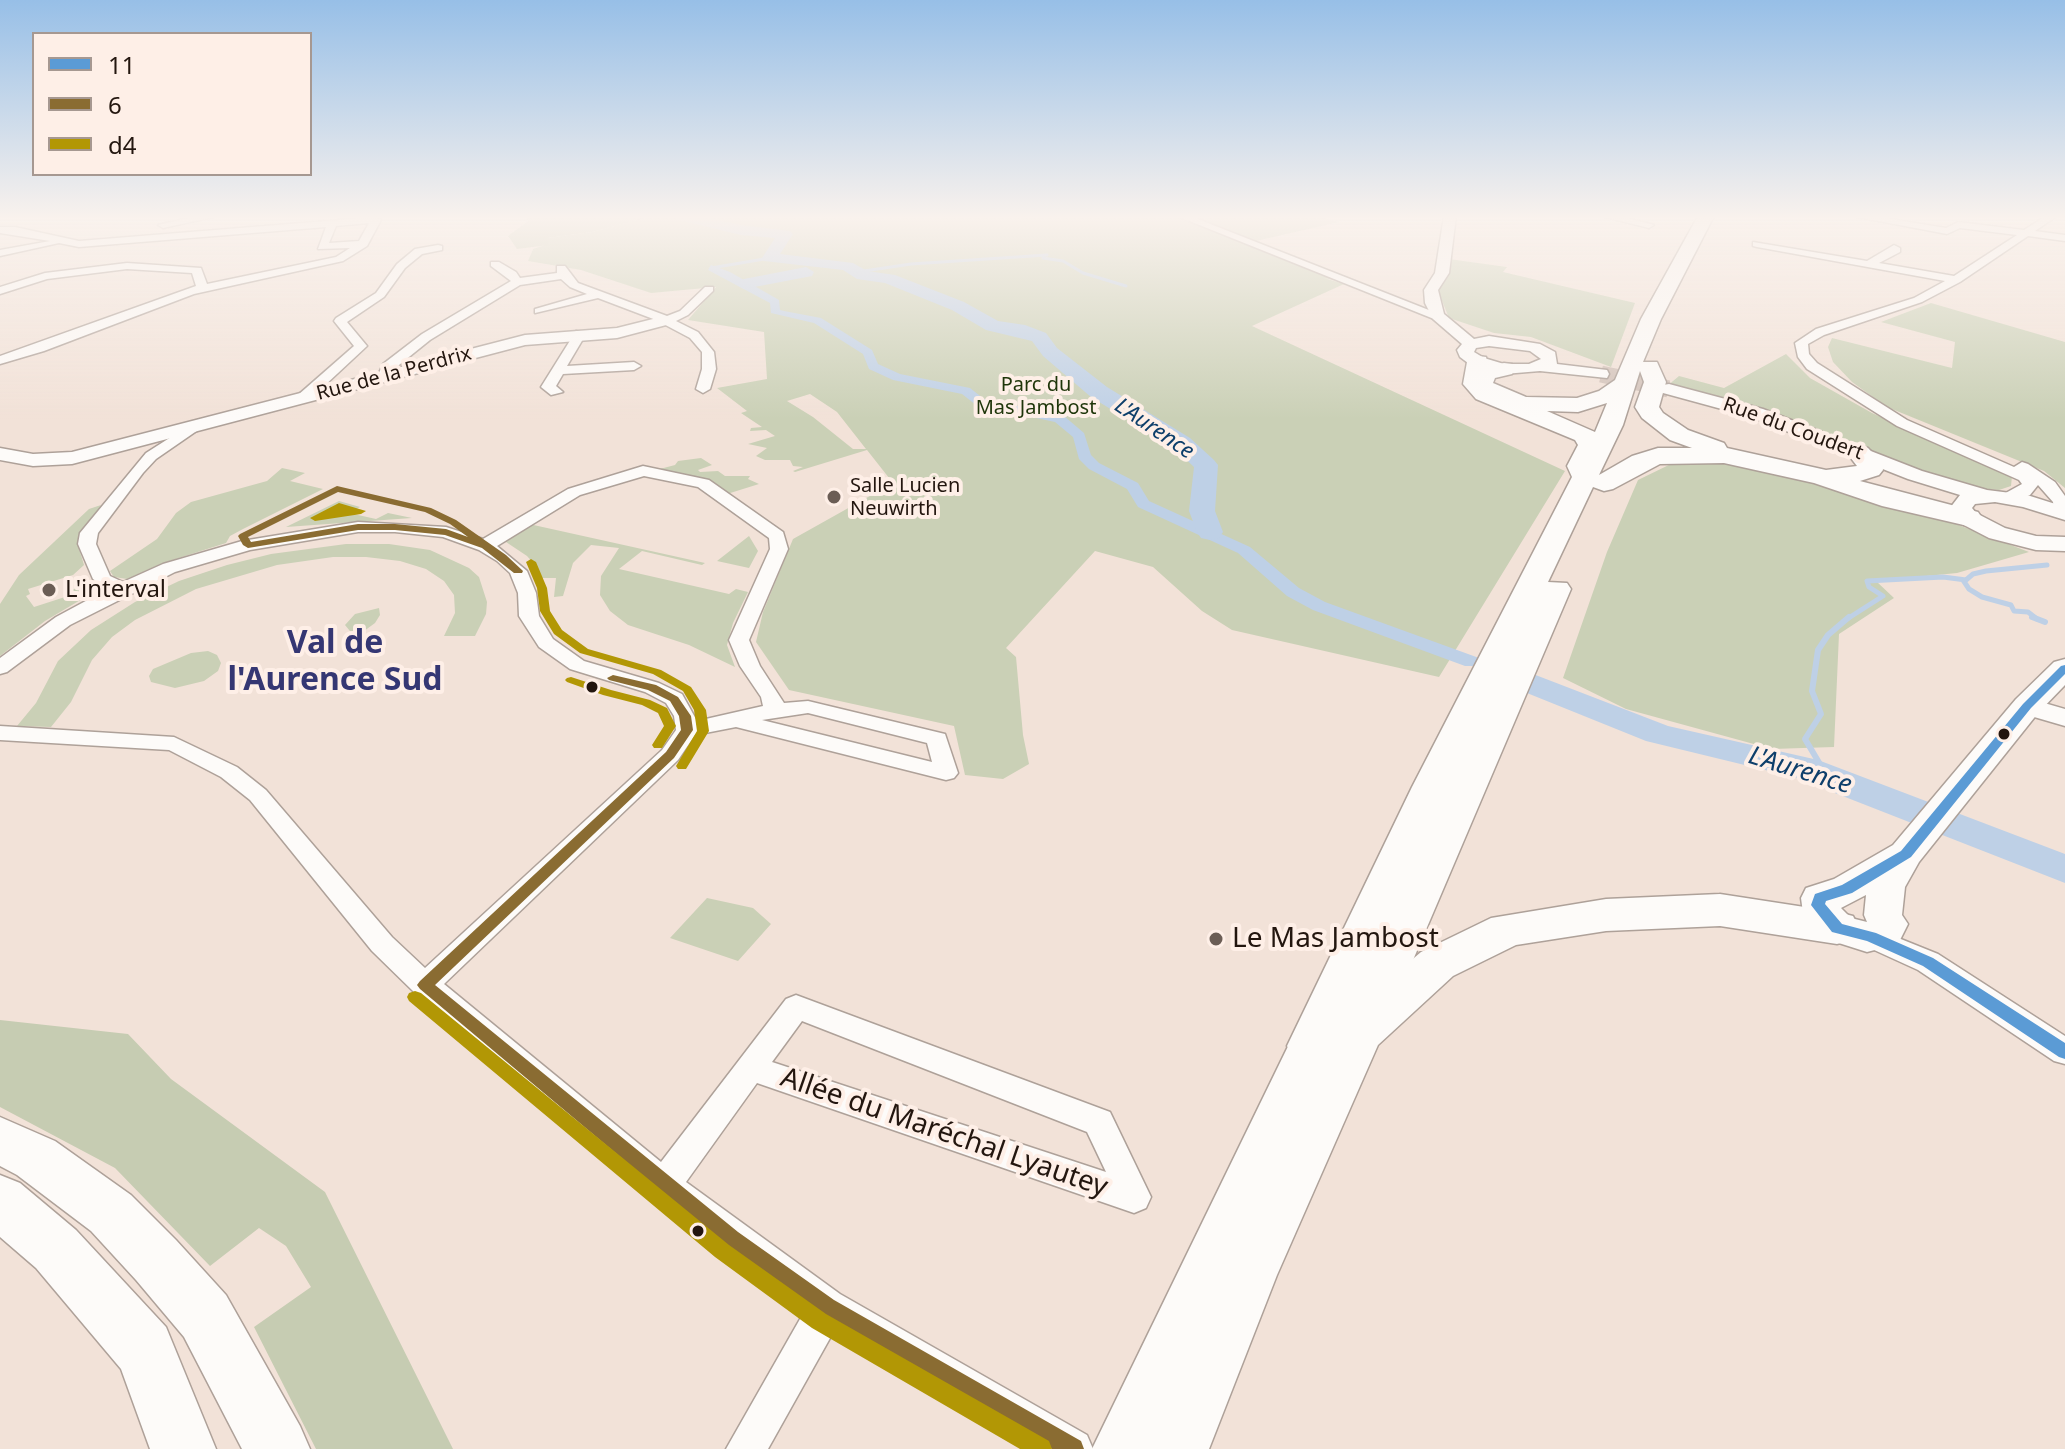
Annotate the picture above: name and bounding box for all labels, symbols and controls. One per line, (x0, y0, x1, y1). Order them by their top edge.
legend (32, 32, 312, 176)
text: 11 (108, 48, 135, 81)
text: 6 (108, 88, 122, 121)
text: d4 (108, 128, 137, 161)
street label: Rue de la Perdrix (314, 342, 474, 406)
park label: Parc du Mas Jambost (976, 373, 1096, 420)
water label: L'Aurence (1109, 393, 1199, 465)
street label: Rue du Coudert (1720, 393, 1866, 465)
place label: Salle Lucien Neuwirth (850, 474, 960, 521)
marker: Salle Lucien Neuwirth (825, 488, 843, 506)
place label: L'interval (65, 576, 166, 604)
marker: L'interval (40, 581, 58, 599)
district label: Val de l'Aurence Sud (228, 625, 442, 700)
unlabelled marker (584, 679, 600, 695)
unlabelled marker (1996, 726, 2012, 742)
water label: L'Aurence (1745, 741, 1855, 801)
place label: Le Mas Jambost (1232, 922, 1439, 956)
marker: Le Mas Jambost (1207, 930, 1225, 948)
street label: Allée du Maréchal Lyautey (776, 1061, 1112, 1205)
unlabelled marker (690, 1223, 706, 1239)

